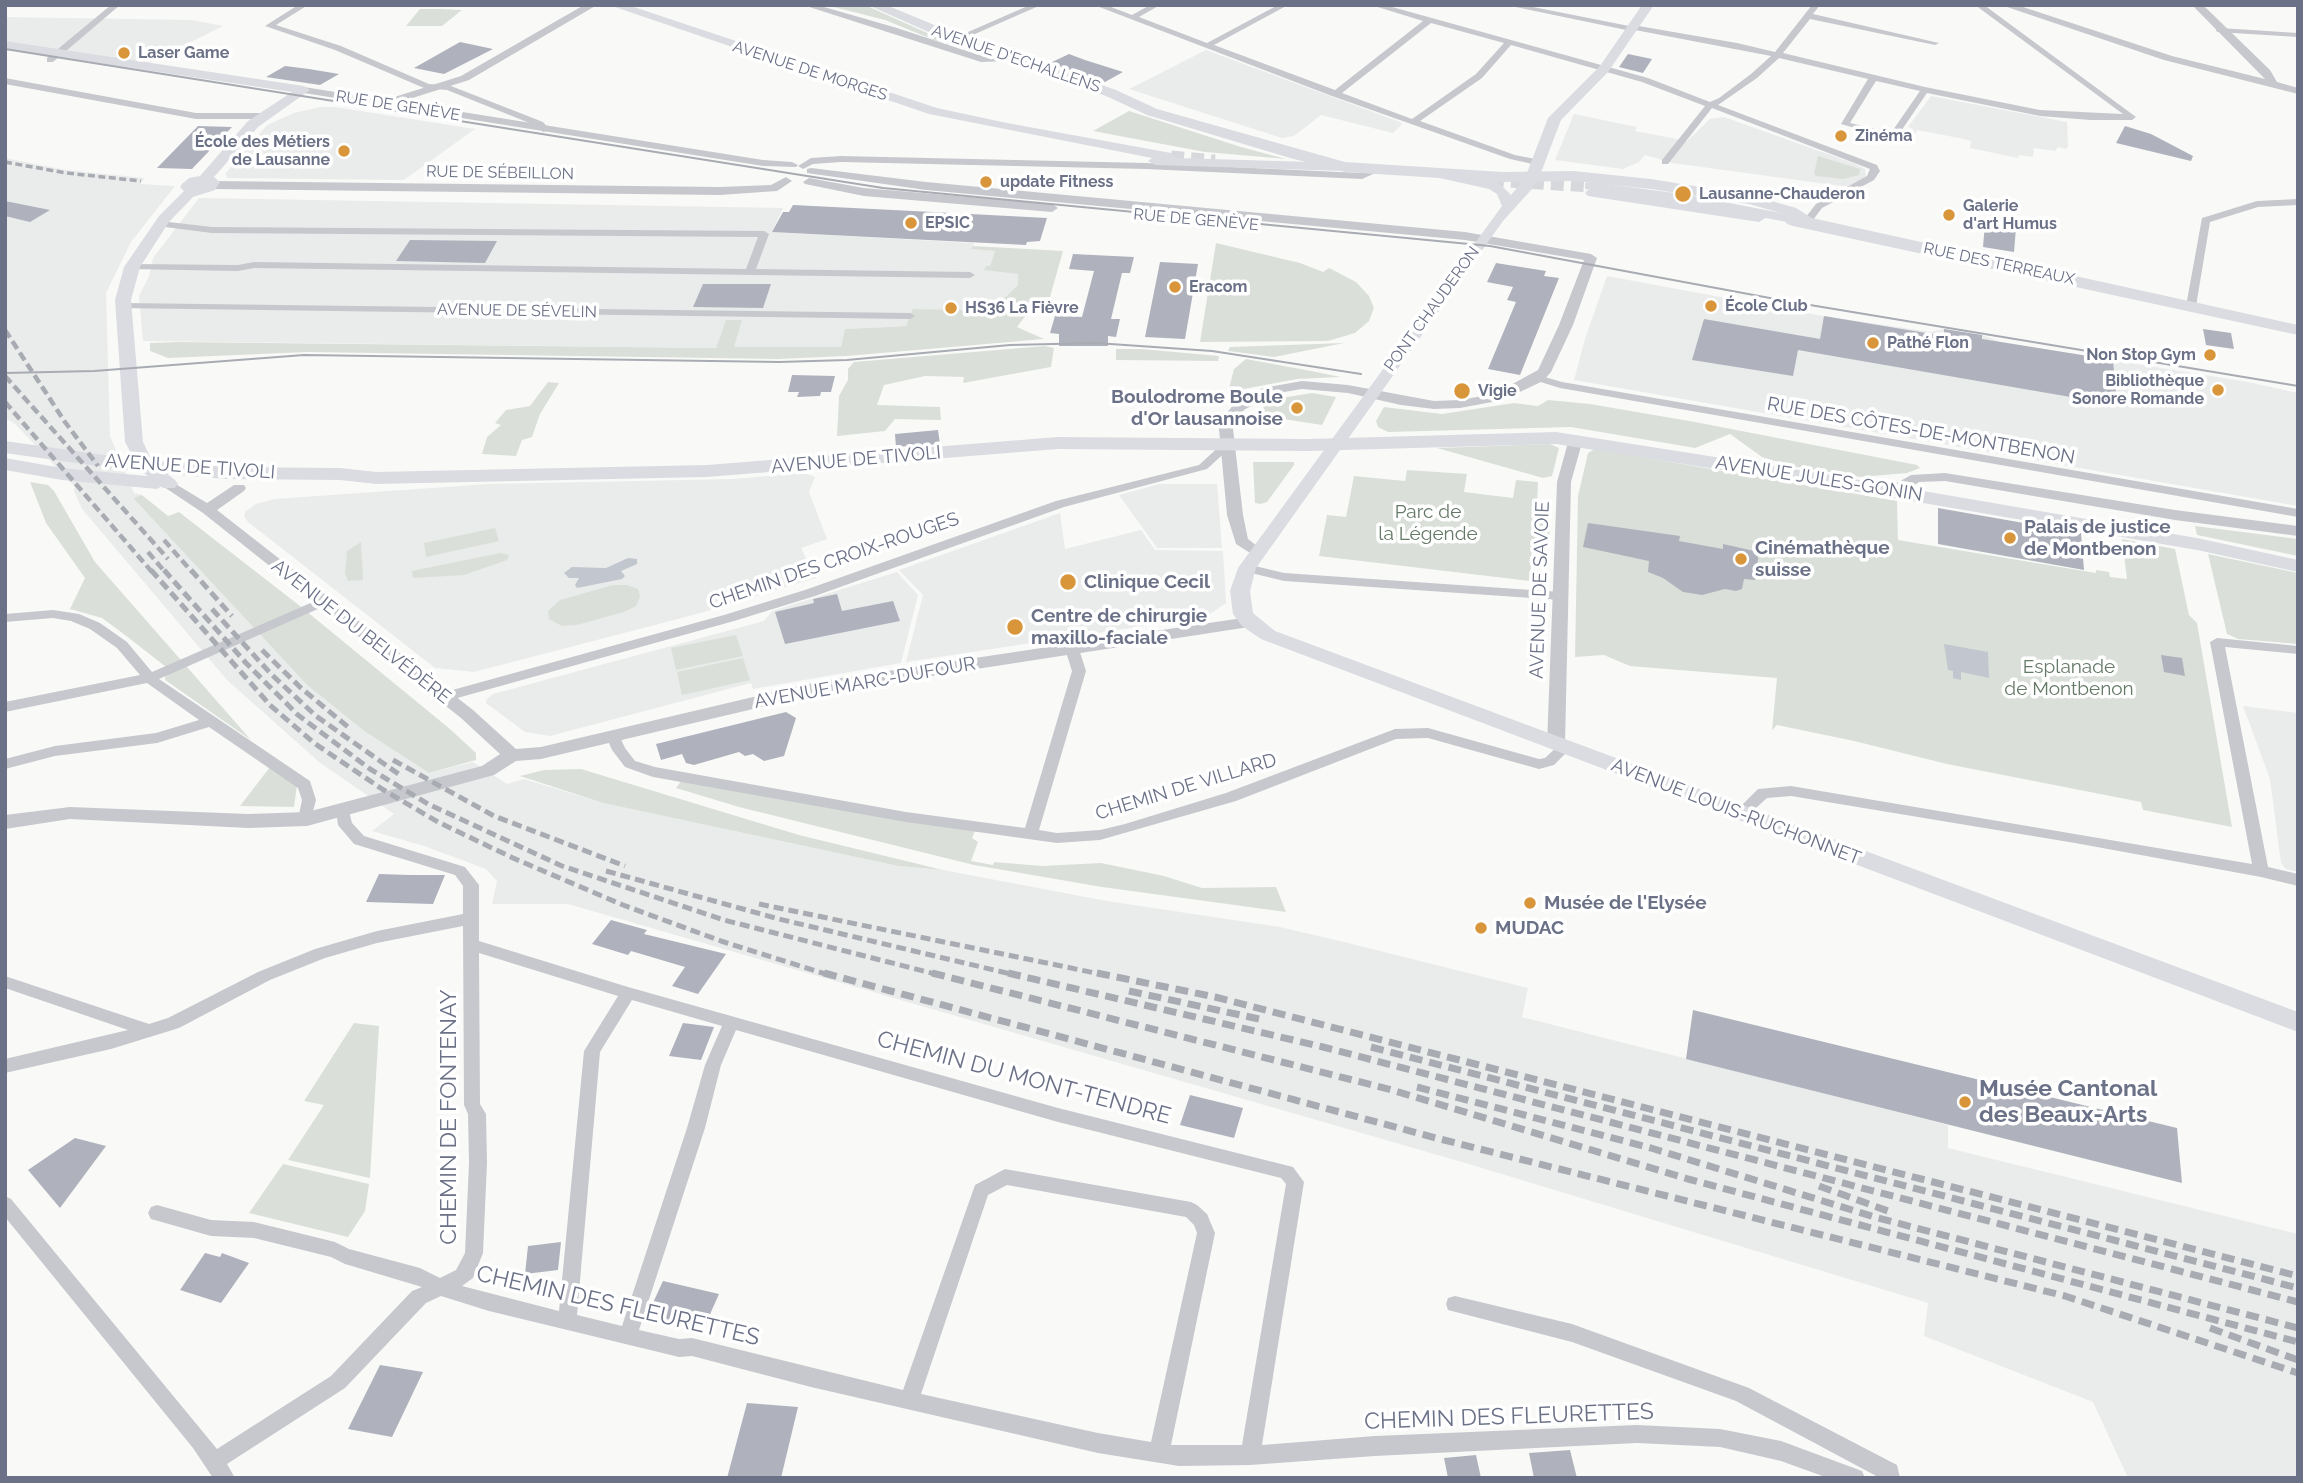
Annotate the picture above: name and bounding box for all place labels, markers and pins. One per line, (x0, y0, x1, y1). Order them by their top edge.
place label: Laser Game (138, 43, 229, 63)
marker: Laser Game (116, 45, 132, 61)
place label: Zinéma (1855, 126, 1912, 146)
marker: Zinéma (1833, 128, 1849, 144)
place label: École des Métiers de Lausanne (195, 132, 330, 170)
marker: École des Métiers de Lausanne (336, 143, 352, 159)
place label: update Fitness (1000, 172, 1113, 192)
marker: update Fitness (978, 174, 994, 190)
marker: Lausanne-Chauderon (1673, 184, 1693, 204)
place label: Lausanne-Chauderon (1699, 184, 1865, 204)
place label: Galerie d'art Humus (1963, 196, 2057, 234)
marker: Galerie d'art Humus (1941, 207, 1957, 223)
place label: EPSIC (925, 213, 970, 233)
marker: EPSIC (903, 215, 919, 231)
place label: Eracom (1189, 277, 1247, 297)
marker: Eracom (1167, 279, 1183, 295)
place label: École Club (1725, 296, 1808, 316)
place label: HS36 La Fièvre (965, 298, 1079, 318)
marker: École Club (1703, 298, 1719, 314)
marker: HS36 La Fièvre (943, 300, 959, 316)
place label: Pathé Flon (1887, 333, 1969, 353)
marker: Pathé Flon (1865, 335, 1881, 351)
place label: Non Stop Gym (2086, 345, 2196, 365)
marker: Non Stop Gym (2202, 347, 2218, 363)
place label: Bibliothèque Sonore Romande (2072, 371, 2204, 409)
marker: Vigie (1452, 381, 1472, 401)
place label: Vigie (1478, 381, 1517, 401)
marker: Bibliothèque Sonore Romande (2210, 382, 2226, 398)
place label: Boulodrome Boule d'Or lausannoise (1111, 386, 1283, 430)
marker: Boulodrome Boule d'Or lausannoise (1289, 400, 1305, 416)
place label: Palais de justice de Montbenon (2024, 516, 2171, 560)
marker: Palais de justice de Montbenon (2002, 530, 2018, 546)
place label: Cinémathèque suisse (1755, 537, 1890, 581)
marker: Cinémathèque suisse (1733, 551, 1749, 567)
place label: Clinique Cecil (1084, 571, 1210, 593)
marker: Clinique Cecil (1058, 572, 1078, 592)
place label: Centre de chirurgie maxillo-faciale (1031, 605, 1207, 649)
marker: Centre de chirurgie maxillo-faciale (1005, 617, 1025, 637)
place label: Musée de l'Elysée (1544, 892, 1707, 914)
marker: Musée de l'Elysée (1522, 895, 1538, 911)
place label: MUDAC (1495, 917, 1564, 939)
marker: MUDAC (1473, 920, 1489, 936)
place label: Musée Cantonal des Beaux-Arts (1979, 1075, 2157, 1129)
marker: Musée Cantonal des Beaux-Arts (1957, 1094, 1973, 1110)

